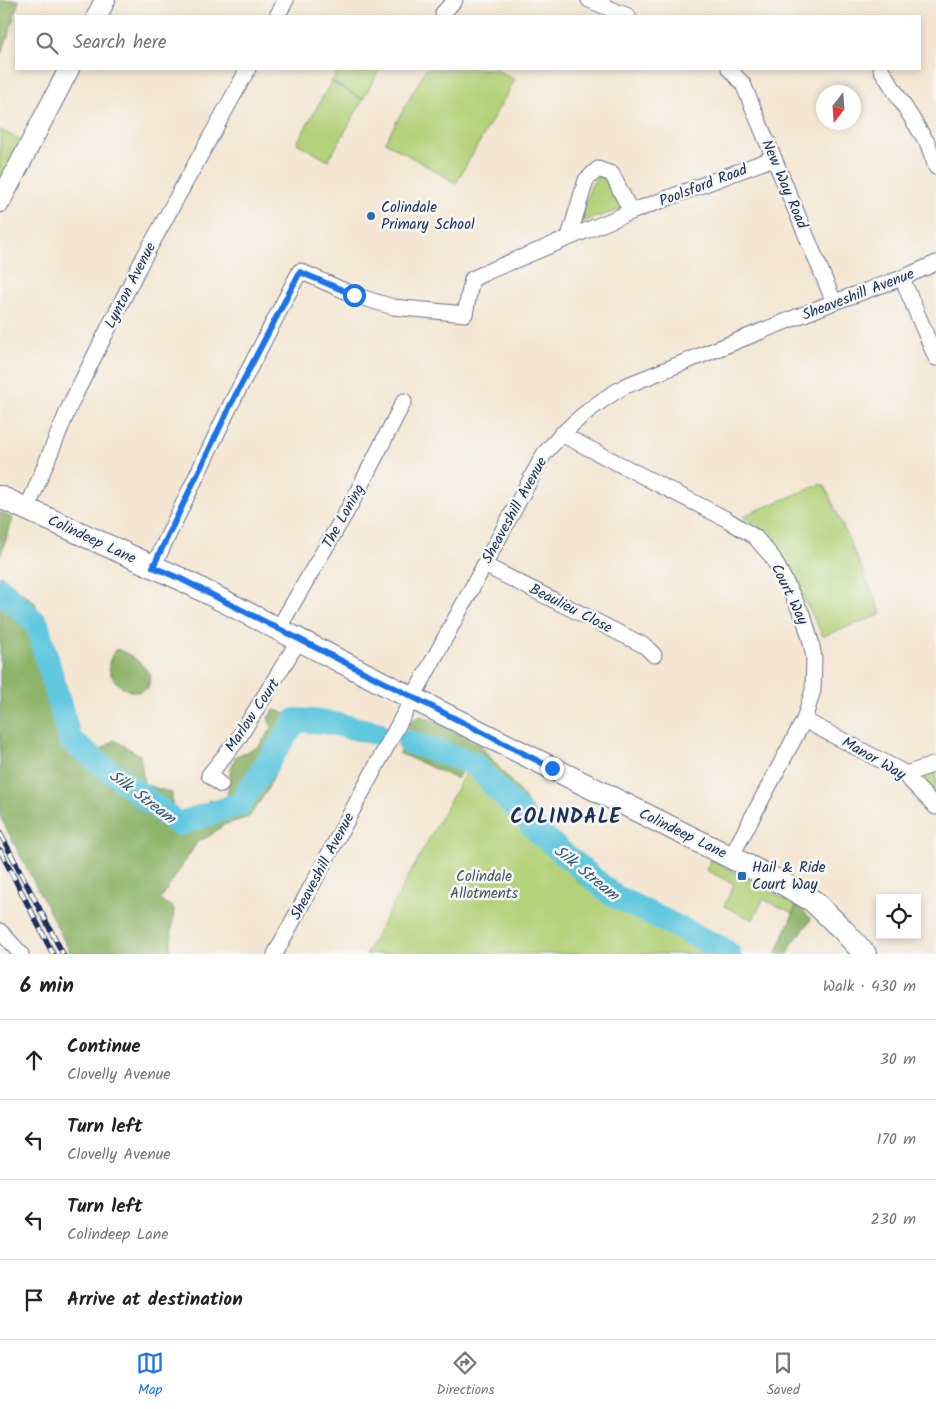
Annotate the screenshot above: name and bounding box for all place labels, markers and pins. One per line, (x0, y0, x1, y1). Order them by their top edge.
place label: Colindale Primary School (381, 196, 475, 237)
marker: Colindale Primary School (365, 210, 377, 222)
place label: Hail & Ride Court Way (752, 856, 826, 897)
marker: Hail & Ride Court Way (736, 870, 748, 882)

